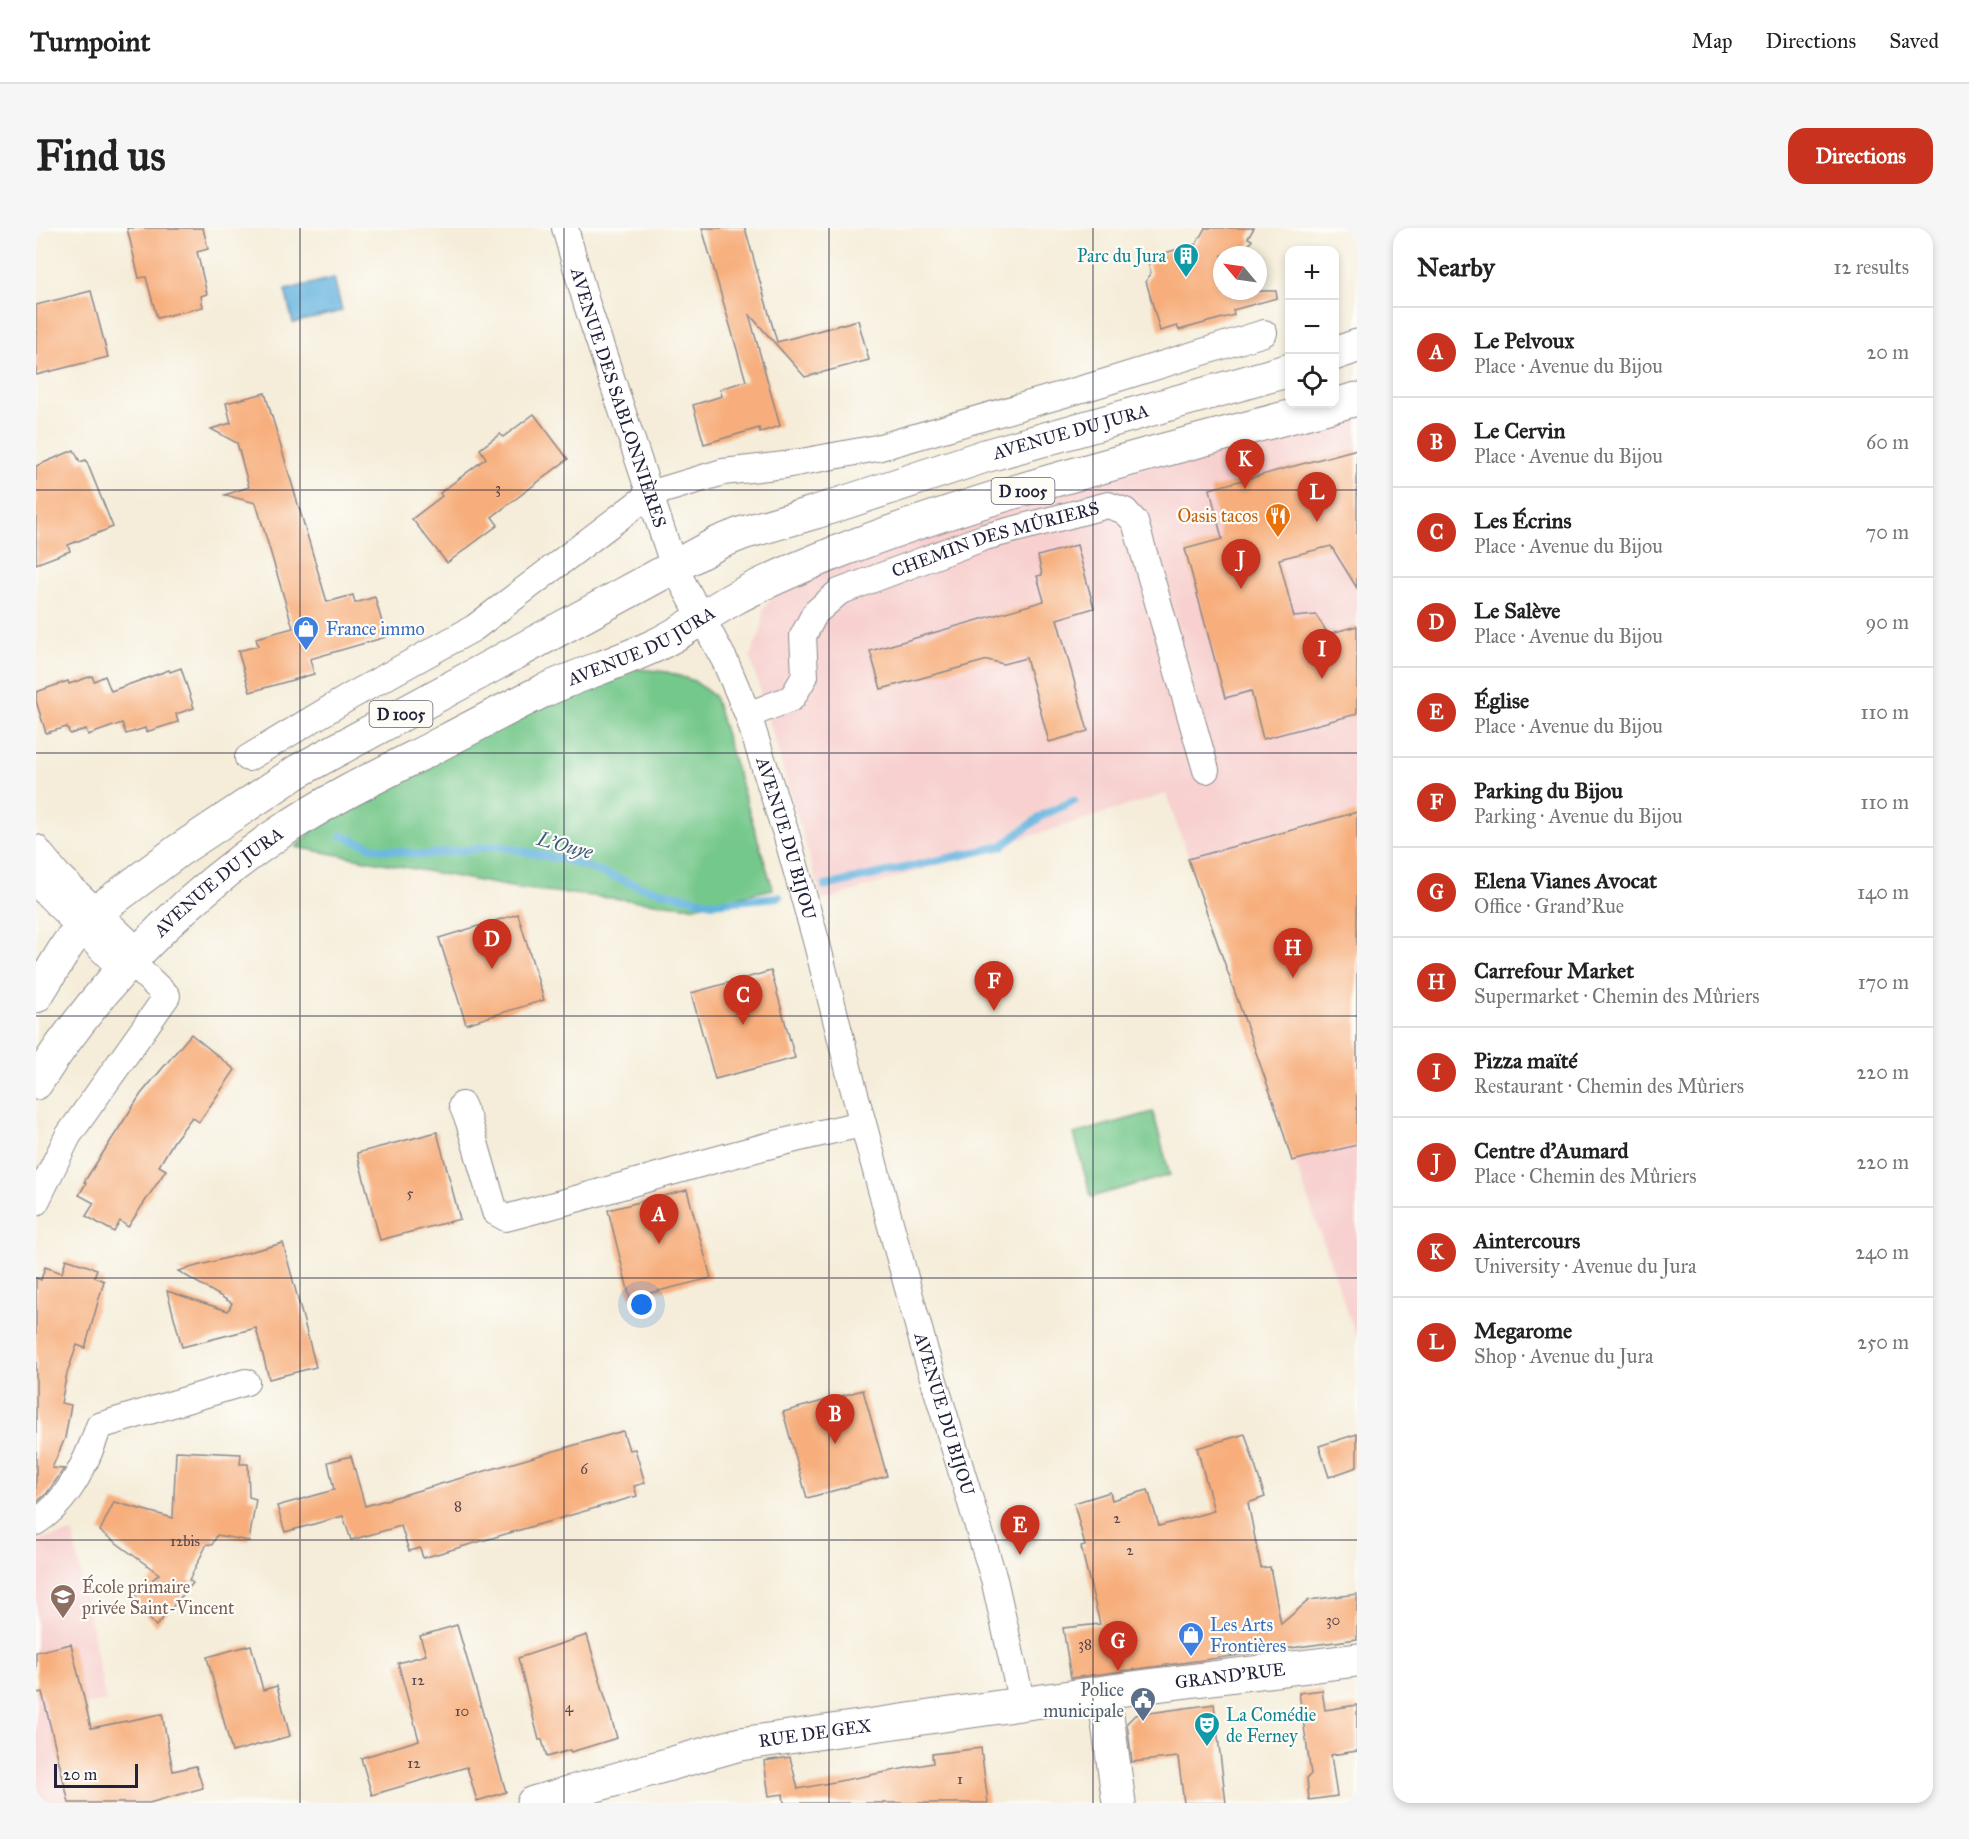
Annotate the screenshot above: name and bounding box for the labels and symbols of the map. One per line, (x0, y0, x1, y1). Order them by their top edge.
building icon: Parc du Jura (1171, 241, 1201, 279)
place label: Parc du Jura (1077, 245, 1166, 268)
north arrow (1213, 246, 1267, 300)
street label: AVENUE DES SABLONNIÈRES (566, 264, 671, 530)
street label: AVENUE DU JURA (989, 399, 1151, 464)
pin: K (1226, 440, 1264, 489)
pin: L (1298, 472, 1336, 522)
road number: D 1005 (992, 478, 1054, 504)
house number: 3 (495, 479, 501, 497)
street label: CHEMIN DES MÛRIERS (889, 497, 1102, 582)
restaurant icon: Oasis tacos (1263, 501, 1293, 539)
place label: Oasis tacos (1177, 505, 1258, 527)
pin: J (1222, 540, 1260, 589)
street label: AVENUE DU JURA (564, 602, 719, 691)
shop icon: France immo (291, 614, 321, 652)
place label: France immo (326, 618, 425, 640)
pin: I (1302, 630, 1342, 679)
road number: D 1005 (370, 701, 433, 727)
street label: AVENUE DU BIJOU (751, 753, 821, 923)
street label: AVENUE DU JURA (149, 822, 287, 942)
water label: L'Ouye (534, 826, 596, 864)
pin: D (472, 920, 512, 969)
pin: H (1274, 928, 1312, 978)
pin: F (974, 962, 1014, 1011)
pin: C (724, 976, 762, 1025)
house number: 5 (407, 1184, 414, 1202)
pin: A (640, 1194, 678, 1244)
your location (627, 1290, 656, 1319)
street label: AVENUE DU BIJOU (909, 1329, 979, 1499)
pin: B (816, 1394, 854, 1444)
house number: 6 (580, 1460, 589, 1478)
house number: 8 (454, 1497, 462, 1515)
pin: E (1000, 1506, 1040, 1555)
house number: 2 (1113, 1509, 1121, 1527)
house number: 12bis (170, 1532, 200, 1550)
house number: 2 (1126, 1541, 1134, 1559)
place label: École primaire privée Saint-Vincent (81, 1574, 235, 1619)
school or university icon: École primaire privée Saint-Vincent (48, 1582, 78, 1620)
house number: 30 (1326, 1611, 1340, 1629)
place label: Les Arts Frontières (1210, 1614, 1286, 1657)
shop icon: Les Arts Frontières (1176, 1620, 1206, 1658)
pin: G (1098, 1622, 1138, 1671)
house number: 38 (1078, 1635, 1092, 1653)
street label: GRAND'RUE (1174, 1658, 1287, 1694)
house number: 12 (411, 1671, 425, 1689)
place label: Police municipale (1043, 1679, 1124, 1722)
public building icon: Police municipale (1128, 1685, 1158, 1723)
house number: 4 (565, 1698, 574, 1716)
house number: 10 (455, 1702, 469, 1720)
place label: La Comédie de Ferney (1226, 1704, 1316, 1747)
theatre icon: La Comédie de Ferney (1192, 1710, 1222, 1748)
street label: RUE DE GEX (757, 1714, 873, 1752)
house number: 12 (407, 1754, 421, 1772)
scale bar (54, 1761, 138, 1788)
house number: 1 (957, 1770, 963, 1788)

